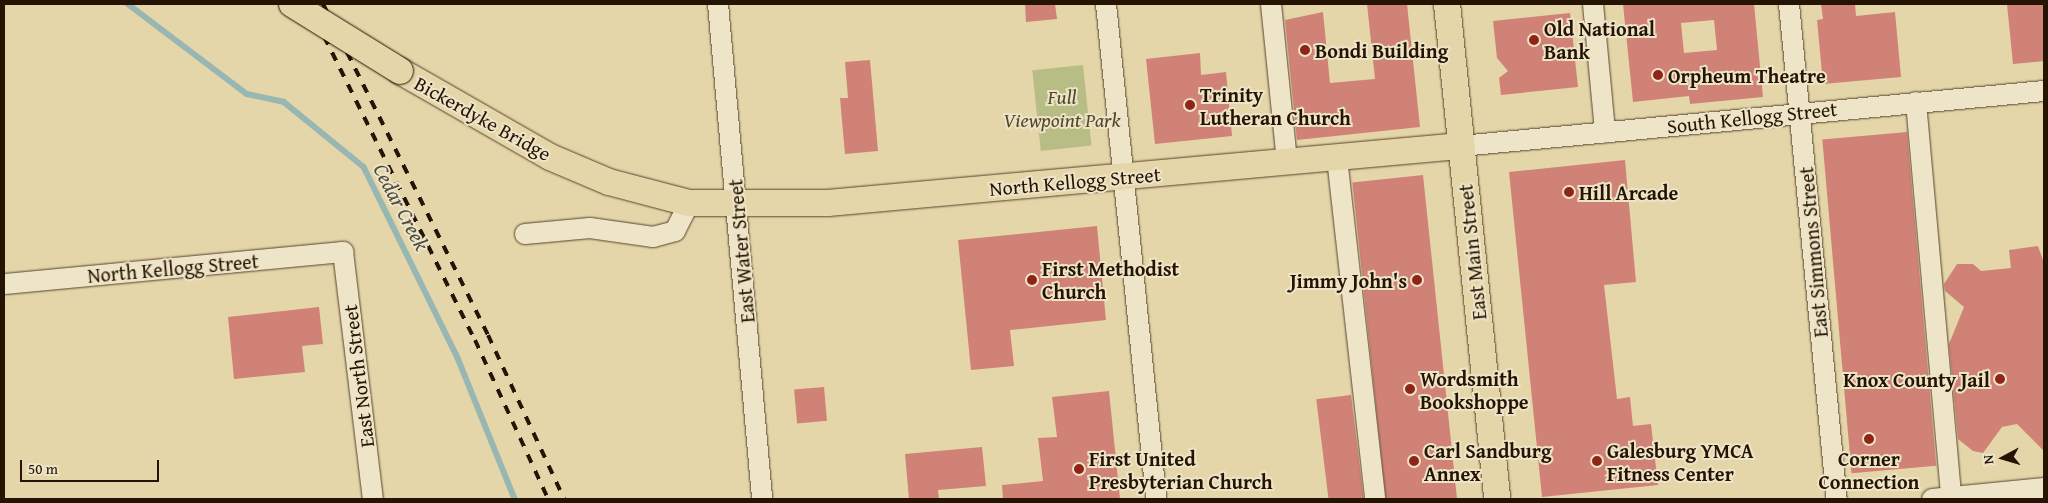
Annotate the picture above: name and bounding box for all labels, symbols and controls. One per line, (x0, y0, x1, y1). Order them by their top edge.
place label: Old National Bank (1544, 16, 1655, 63)
marker: Old National Bank (1528, 34, 1540, 46)
place label: Bondi Building (1315, 38, 1448, 62)
marker: Bondi Building (1299, 44, 1311, 56)
place label: Orpheum Theatre (1668, 63, 1826, 87)
marker: Orpheum Theatre (1652, 69, 1664, 81)
street label: Bickerdyke Bridge (411, 71, 555, 165)
place label: Trinity Lutheran Church (1200, 82, 1351, 129)
park label: Full Viewpoint Park (1003, 85, 1121, 132)
street label: South Kellogg Street (1666, 96, 1838, 138)
marker: Trinity Lutheran Church (1184, 99, 1196, 111)
water label: Cedar Creek (368, 159, 434, 255)
street label: North Kellogg Street (988, 162, 1162, 200)
street label: East Simmons Street (1794, 166, 1832, 338)
street label: East Water Street (723, 178, 759, 324)
place label: Hill Arcade (1579, 180, 1678, 204)
street label: East Main Street (1453, 183, 1491, 321)
marker: Hill Arcade (1563, 186, 1575, 198)
street label: North Kellogg Street (86, 249, 260, 287)
place label: First Methodist Church (1042, 256, 1179, 303)
place label: Jimmy John's (1290, 268, 1407, 292)
marker: First Methodist Church (1026, 274, 1038, 286)
marker: Jimmy John's (1411, 274, 1423, 286)
street label: East North Street (337, 303, 379, 449)
place label: Wordsmith Bookshoppe (1420, 366, 1529, 413)
place label: Knox County Jail (1843, 367, 1990, 391)
marker: Knox County Jail (1994, 373, 2006, 385)
marker: Wordsmith Bookshoppe (1404, 383, 1416, 395)
marker: Corner Connection (1863, 433, 1875, 445)
north arrow (1978, 433, 2028, 483)
place label: Carl Sandburg Annex (1424, 438, 1552, 485)
place label: Galesburg YMCA Fitness Center (1607, 438, 1754, 485)
place label: First United Presbyterian Church (1089, 446, 1273, 493)
place label: Corner Connection (1819, 447, 1919, 494)
scale bar (22, 450, 161, 482)
text: N (1978, 454, 1999, 465)
marker: Carl Sandburg Annex (1408, 455, 1420, 467)
marker: Galesburg YMCA Fitness Center (1591, 455, 1603, 467)
text: 50 m (28, 458, 58, 479)
marker: First United Presbyterian Church (1073, 463, 1085, 475)

